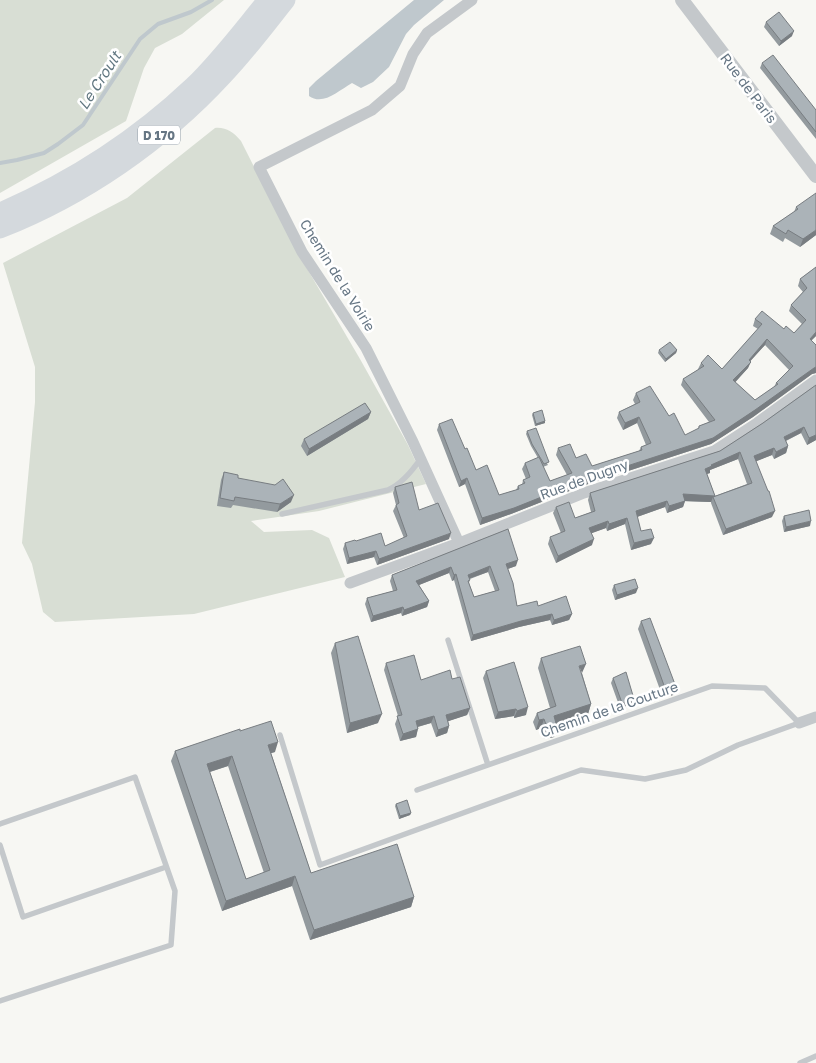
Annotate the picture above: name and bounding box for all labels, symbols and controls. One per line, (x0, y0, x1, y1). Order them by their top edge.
water label: Le Croult (74, 46, 125, 112)
street label: Rue de Paris (717, 50, 781, 126)
road number: D 170 (138, 126, 180, 144)
street label: Chemin de la Voirie (297, 216, 379, 334)
street label: Rue de Dugny (538, 455, 631, 503)
street label: Chemin de la Couture (538, 677, 680, 741)

